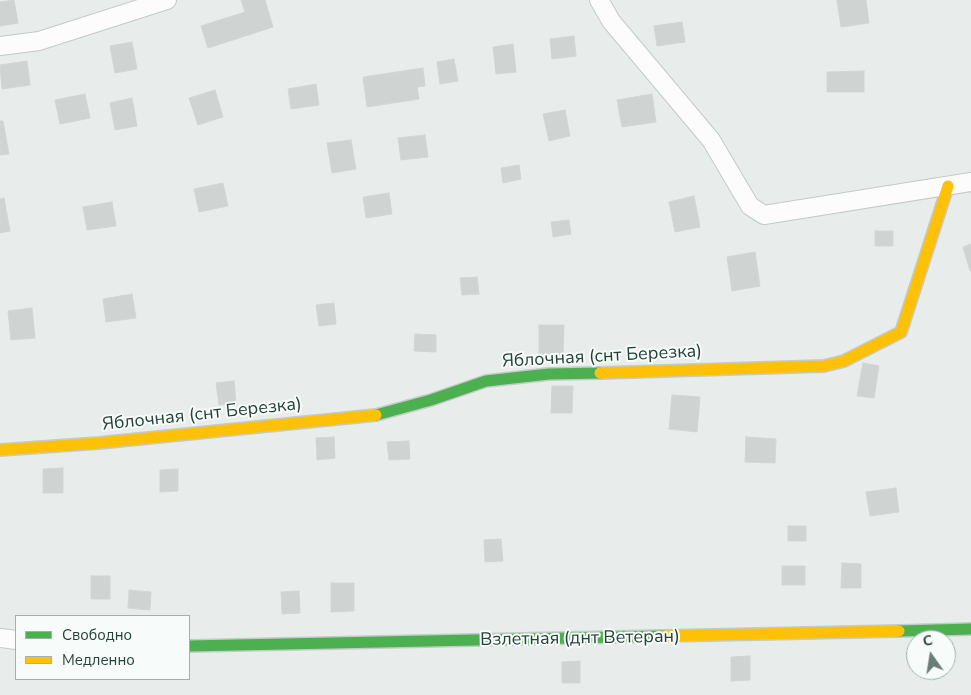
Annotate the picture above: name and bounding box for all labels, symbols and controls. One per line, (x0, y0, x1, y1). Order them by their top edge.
street label: Яблочная (снт Березка) (501, 341, 703, 373)
street label: Яблочная (снт Березка) (101, 394, 303, 436)
legend (15, 615, 190, 680)
text: Свободно (62, 625, 132, 645)
street label: Взлетная (днт Ветеран) (480, 626, 680, 652)
north arrow (906, 630, 956, 680)
text: С (921, 631, 935, 651)
text: Медленно (62, 650, 135, 670)

